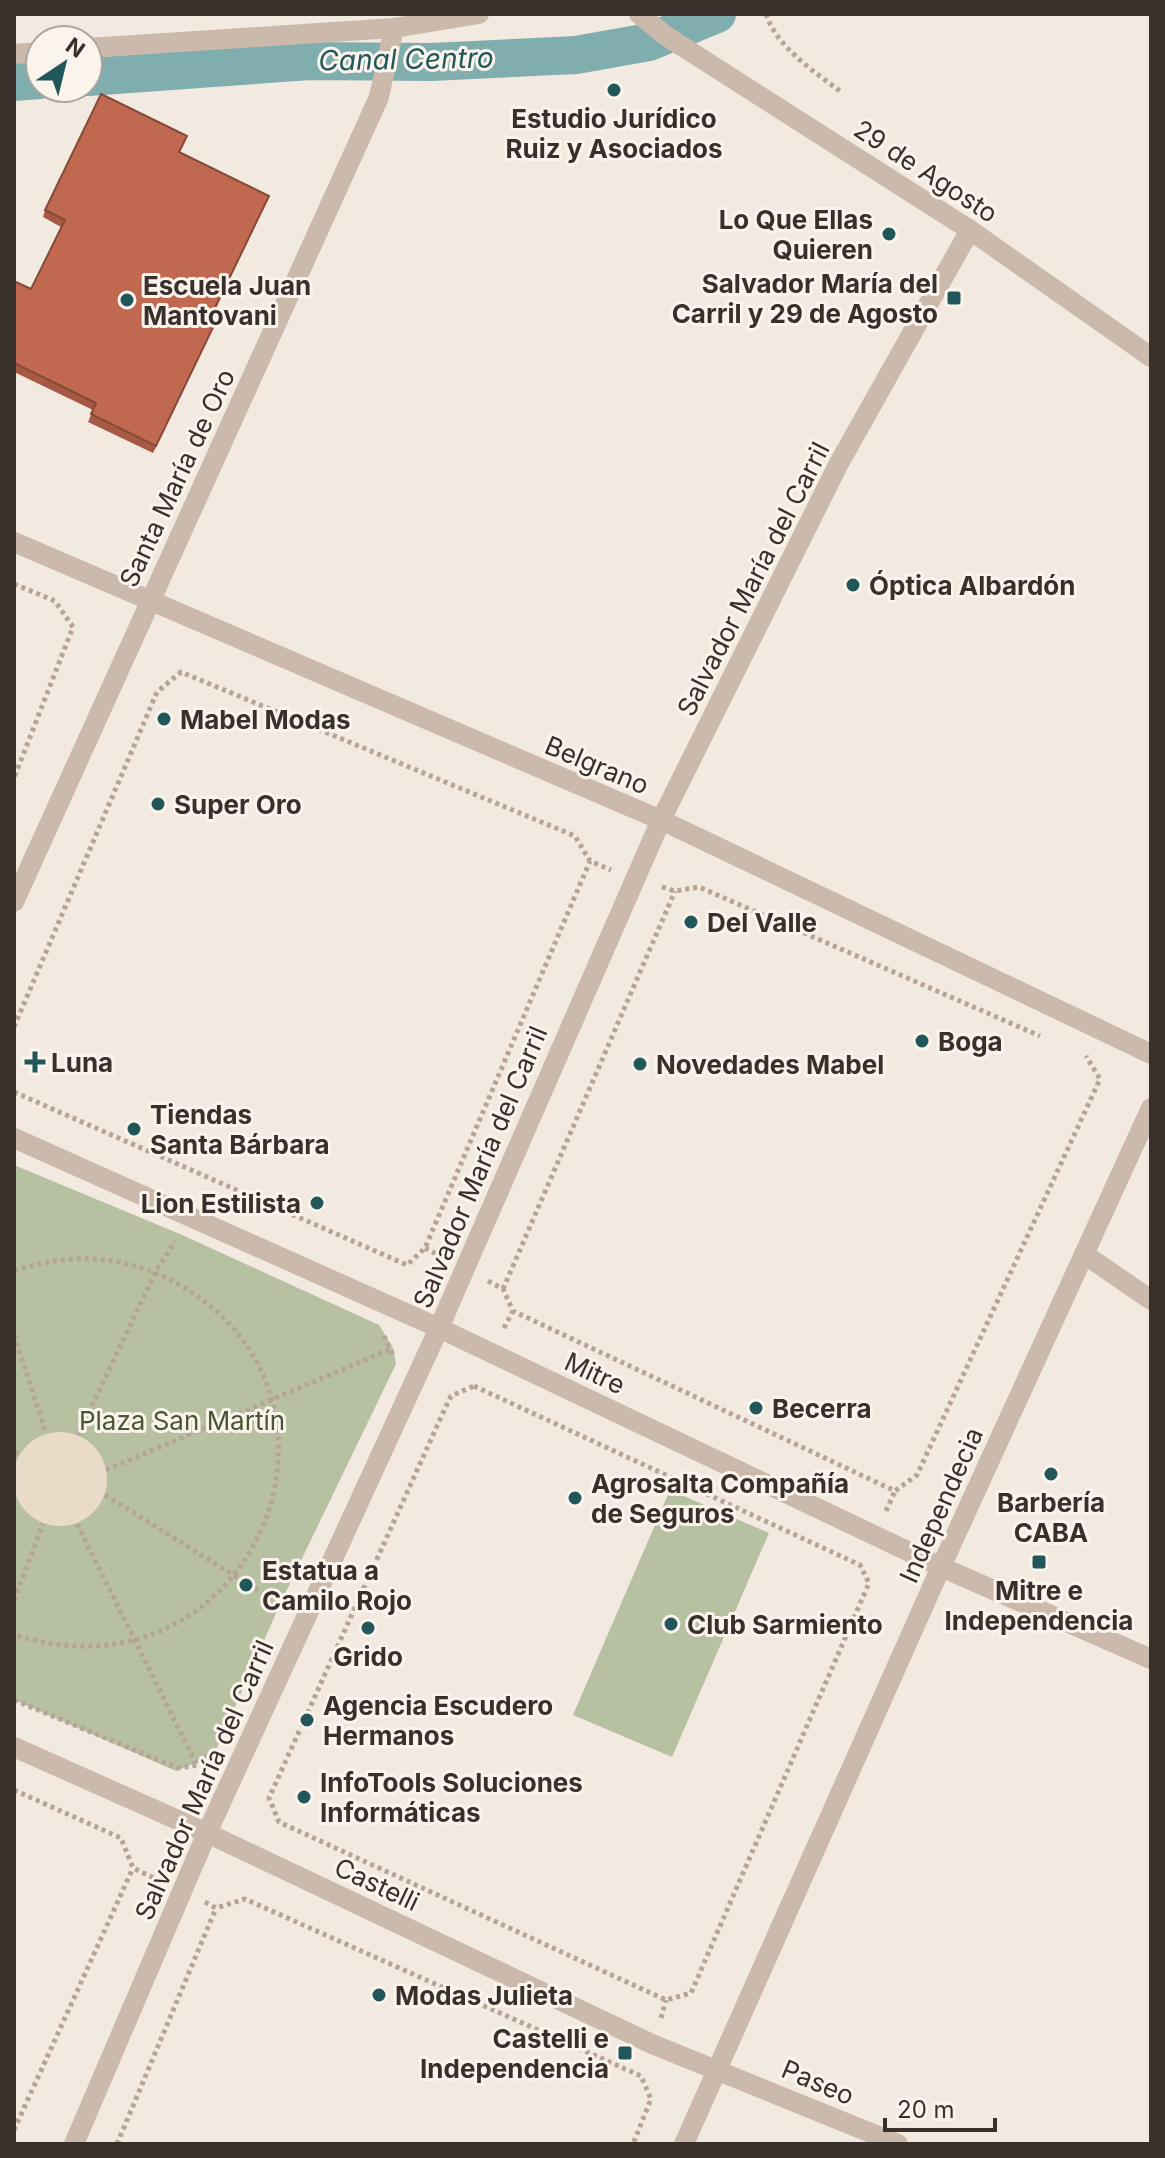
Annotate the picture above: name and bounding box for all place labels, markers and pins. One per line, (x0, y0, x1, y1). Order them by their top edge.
marker: Estudio Jurídico Ruiz y Asociados (605, 81, 623, 99)
place label: Estudio Jurídico Ruiz y Asociados (505, 103, 723, 164)
place label: Lo Que Ellas Quieren (719, 204, 873, 265)
marker: Lo Que Ellas Quieren (880, 225, 898, 243)
place label: Salvador María del Carril y 29 de Agosto (672, 268, 938, 329)
place label: Escuela Juan Mantovani (143, 270, 311, 331)
marker: Salvador María del Carril y 29 de Agosto (945, 289, 963, 307)
marker: Escuela Juan Mantovani (118, 291, 136, 309)
place label: Óptica Albardón (869, 570, 1075, 601)
marker: Óptica Albardón (844, 576, 862, 594)
place label: Mabel Modas (180, 704, 351, 735)
marker: Mabel Modas (155, 710, 173, 728)
place label: Super Oro (174, 789, 302, 820)
marker: Super Oro (149, 795, 167, 813)
place label: Del Valle (707, 907, 817, 938)
marker: Del Valle (682, 913, 700, 931)
place label: Boga (938, 1026, 1003, 1057)
marker: Boga (913, 1032, 931, 1050)
place label: Luna (51, 1047, 113, 1078)
place label: Novedades Mabel (656, 1049, 884, 1080)
marker: Luna (26, 1053, 44, 1071)
marker: Novedades Mabel (631, 1055, 649, 1073)
place label: Tiendas Santa Bárbara (150, 1099, 330, 1160)
marker: Tiendas Santa Bárbara (125, 1120, 143, 1138)
place label: Lion Estilista (141, 1188, 301, 1219)
marker: Lion Estilista (308, 1194, 326, 1212)
place label: Becerra (772, 1393, 872, 1424)
marker: Becerra (747, 1399, 765, 1417)
marker: Barbería CABA (1042, 1465, 1060, 1483)
place label: Agrosalta Compañía de Seguros (591, 1468, 849, 1529)
place label: Barbería CABA (997, 1487, 1105, 1548)
marker: Agrosalta Compañía de Seguros (566, 1489, 584, 1507)
marker: Mitre e Independencia (1030, 1553, 1048, 1571)
place label: Estatua a Camilo Rojo (262, 1555, 412, 1616)
place label: Mitre e Independencia (945, 1575, 1133, 1636)
marker: Estatua a Camilo Rojo (237, 1576, 255, 1594)
place label: Club Sarmiento (687, 1609, 883, 1640)
marker: Club Sarmiento (662, 1615, 680, 1633)
marker: Grido (359, 1619, 377, 1637)
place label: Grido (333, 1641, 403, 1672)
place label: Agencia Escudero Hermanos (323, 1690, 553, 1751)
marker: Agencia Escudero Hermanos (298, 1711, 316, 1729)
place label: InfoTools Soluciones Informáticas (320, 1767, 583, 1828)
marker: InfoTools Soluciones Informáticas (295, 1788, 313, 1806)
place label: Modas Julieta (395, 1980, 573, 2011)
marker: Modas Julieta (370, 1986, 388, 2004)
place label: Castelli e Independencia (420, 2023, 609, 2084)
marker: Castelli e Independencia (616, 2044, 634, 2062)

